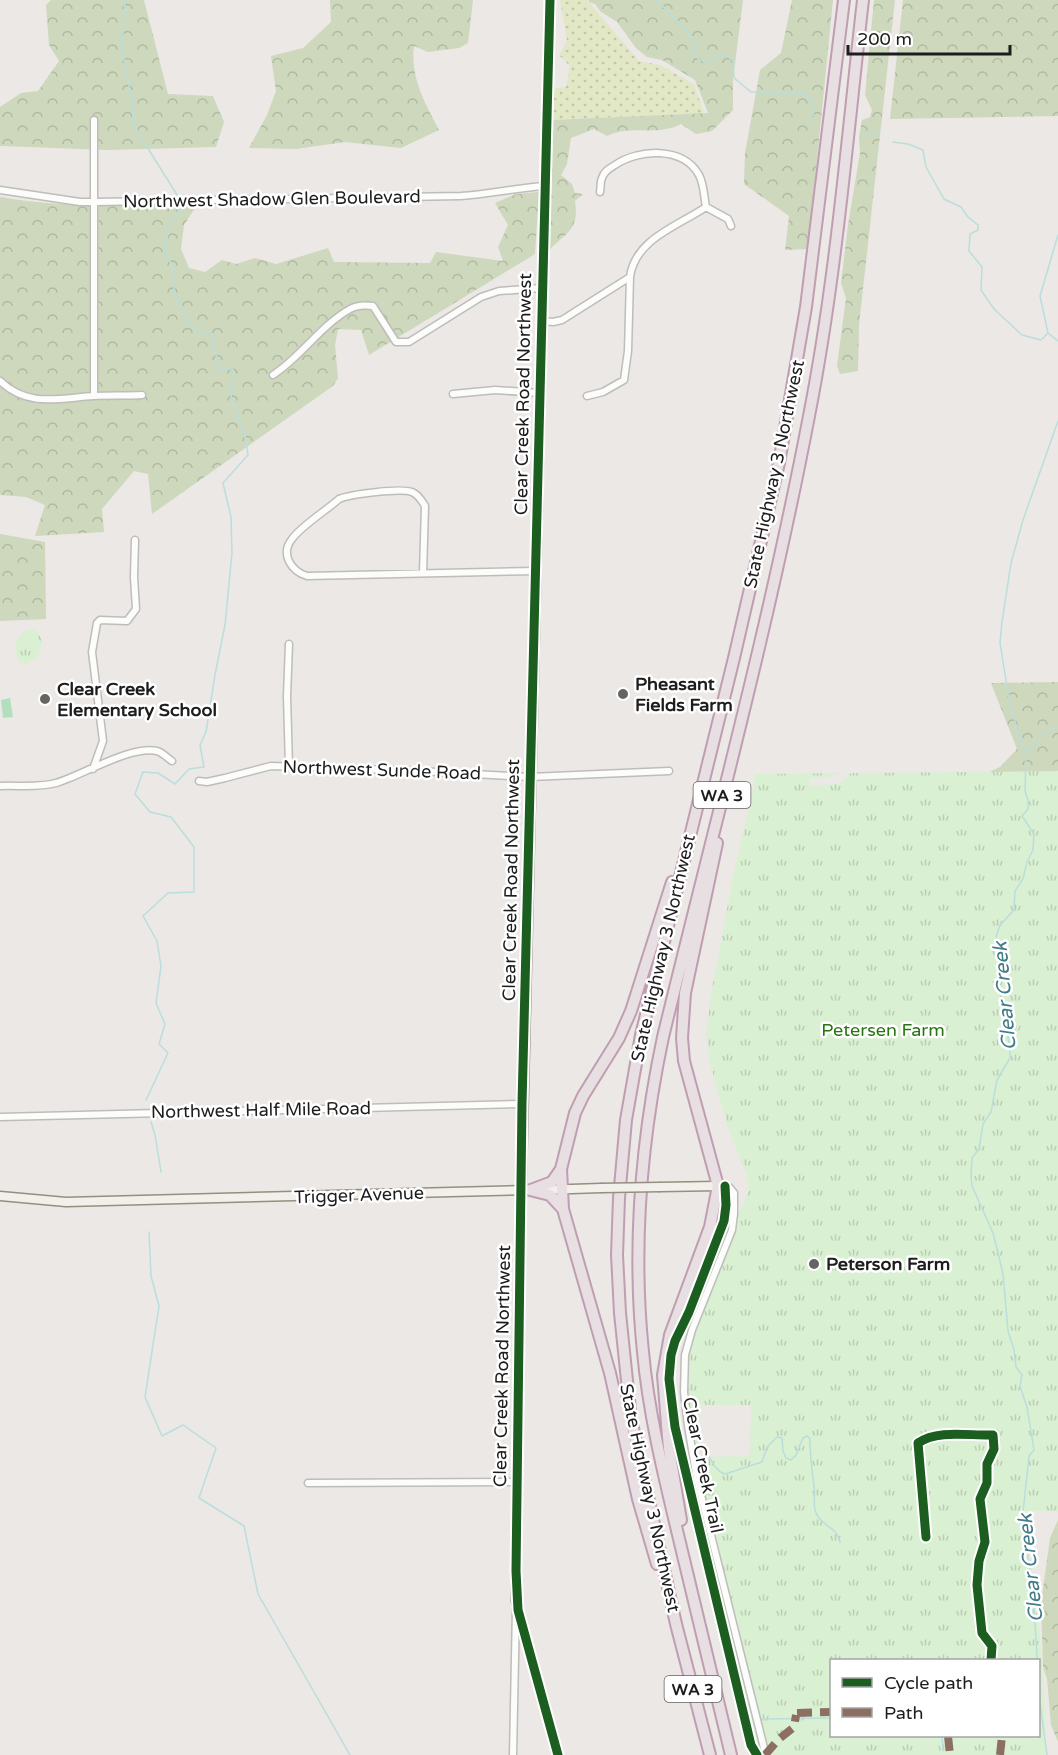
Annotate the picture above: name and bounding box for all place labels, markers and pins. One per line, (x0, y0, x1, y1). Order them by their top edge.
place label: Pheasant Fields Farm (635, 673, 733, 716)
place label: Clear Creek Elementary School (57, 678, 217, 721)
marker: Pheasant Fields Farm (616, 687, 630, 701)
marker: Clear Creek Elementary School (38, 692, 52, 706)
place label: Peterson Farm (826, 1253, 950, 1275)
marker: Peterson Farm (807, 1257, 821, 1271)

